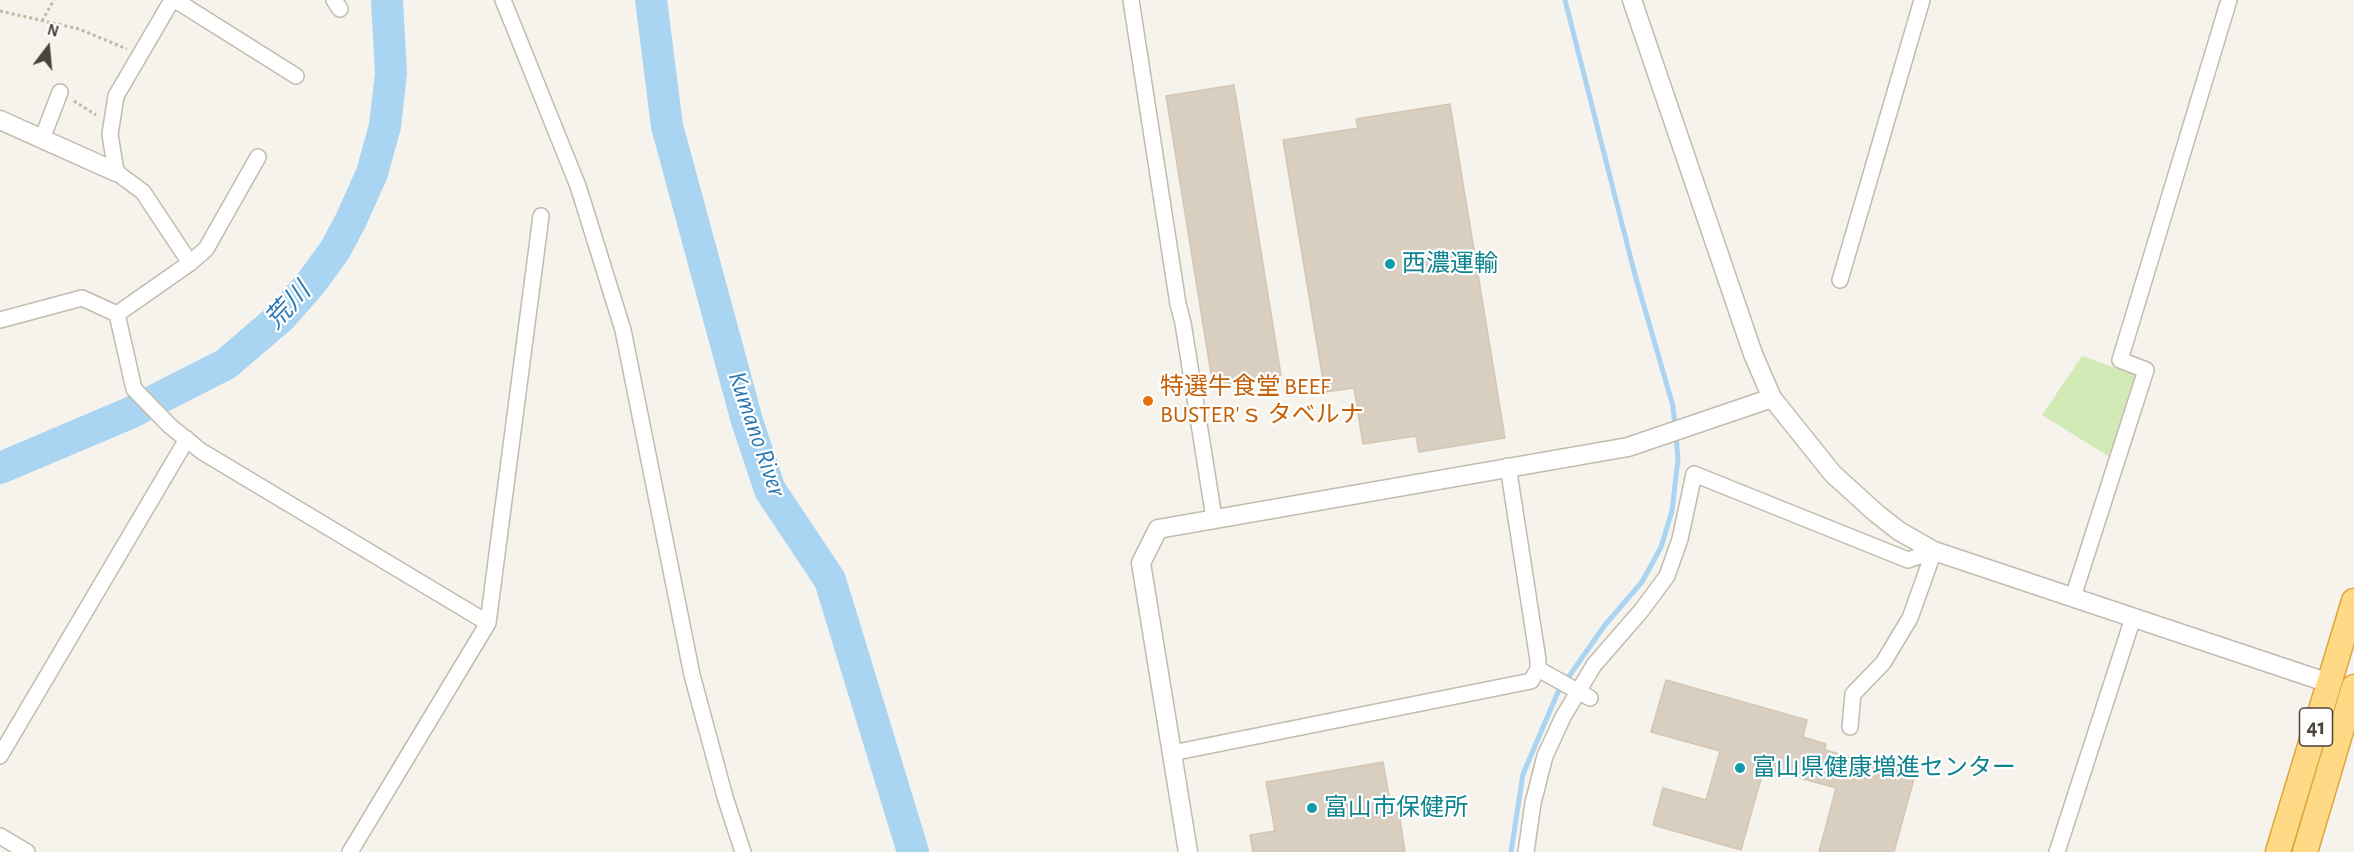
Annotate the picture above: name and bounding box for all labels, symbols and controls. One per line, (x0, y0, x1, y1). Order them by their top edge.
north arrow (18, 18, 78, 78)
text: N (45, 21, 61, 40)
place label: 西濃運輸 (1402, 250, 1498, 278)
marker: 西濃運輸 (1383, 257, 1397, 271)
water label: 荒川 (259, 276, 317, 336)
water label: Kumano River (721, 367, 793, 501)
place label: 特選牛食堂 BEEF BUSTER'ｓ タベルナ (1160, 373, 1363, 429)
marker: 特選牛食堂 BEEF BUSTER'ｓ タベルナ (1141, 394, 1155, 408)
road number: 41 (2300, 708, 2332, 746)
place label: 富山県健康増進センター (1752, 754, 2016, 782)
marker: 富山県健康増進センター (1733, 761, 1747, 775)
place label: 富山市保健所 (1324, 794, 1468, 822)
marker: 富山市保健所 (1305, 801, 1319, 815)

